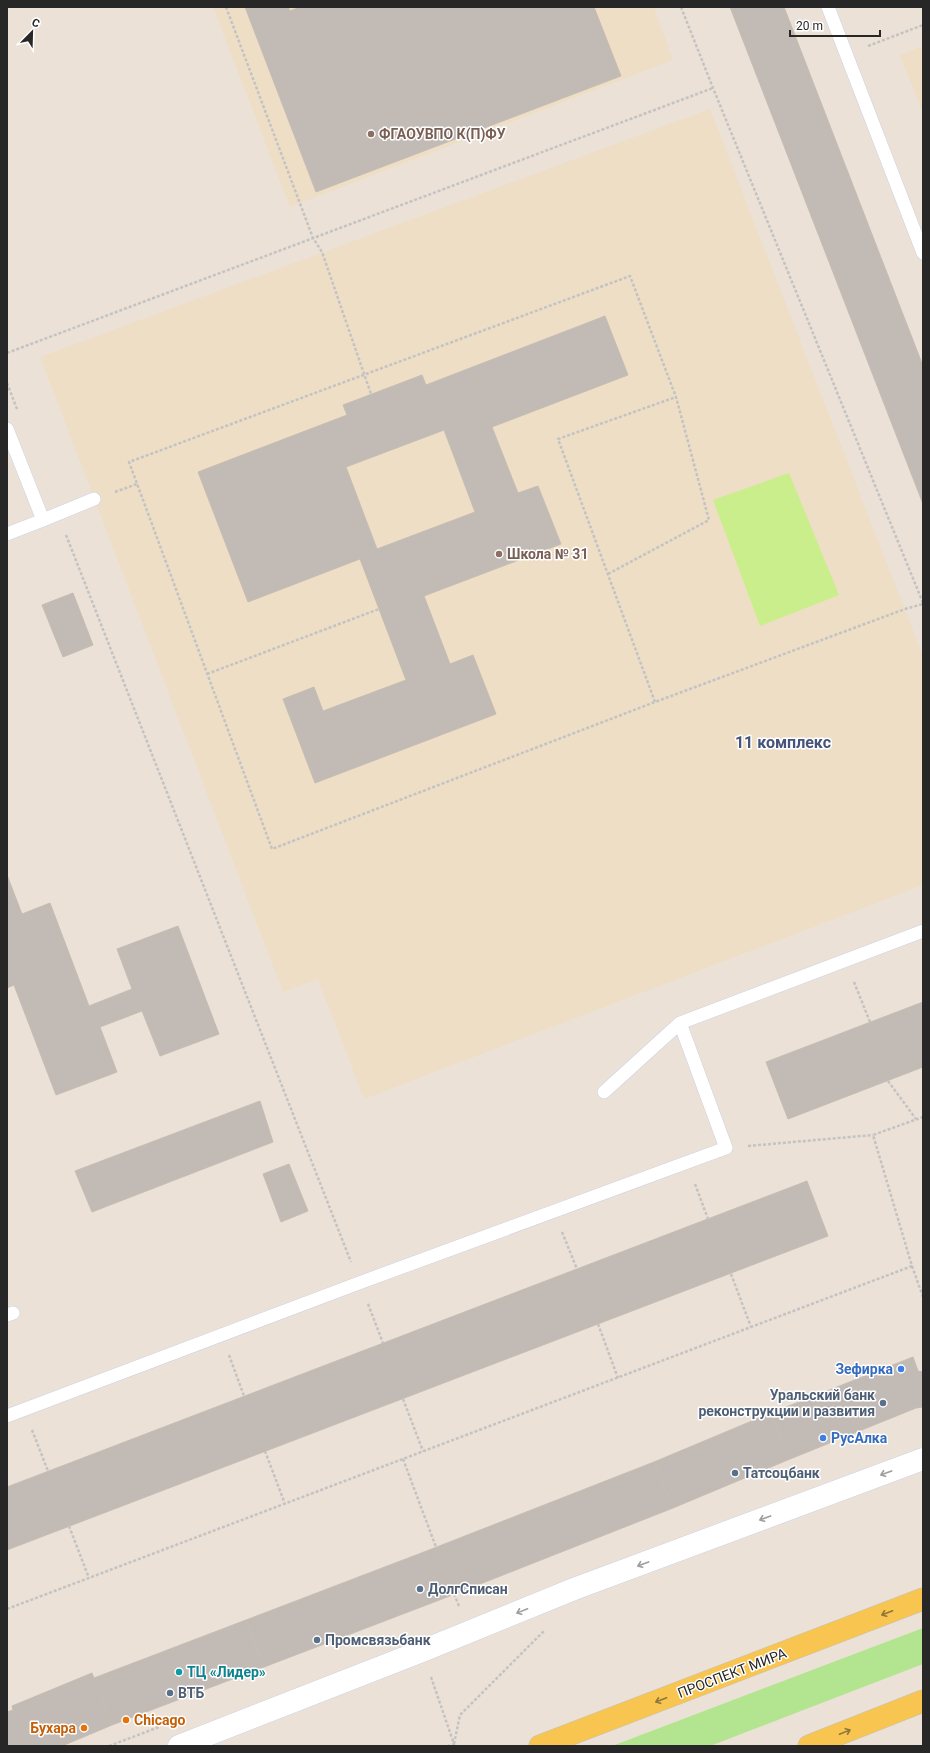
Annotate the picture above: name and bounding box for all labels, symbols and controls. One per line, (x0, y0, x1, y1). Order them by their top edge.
north arrow (12, 12, 52, 52)
scale bar (790, 12, 880, 38)
text: С (30, 16, 42, 31)
text: 20 m (796, 19, 823, 33)
place label: ФГАОУВПО К(П)ФУ (379, 126, 506, 143)
marker: ФГАОУВПО К(П)ФУ (366, 129, 376, 139)
place label: Школа № 31 (507, 546, 588, 562)
marker: Школа № 31 (494, 549, 504, 559)
district label: 11 комплекс (735, 733, 831, 752)
place label: Зефирка (835, 1361, 894, 1377)
marker: Зефирка (896, 1364, 906, 1374)
place label: Уральский банк реконструкции и развития (698, 1387, 875, 1419)
marker: Уральский банк реконструкции и развития (878, 1398, 888, 1408)
place label: РусАлка (831, 1430, 888, 1446)
marker: РусАлка (818, 1433, 828, 1443)
place label: Татсоцбанк (743, 1465, 820, 1481)
marker: Татсоцбанк (730, 1468, 740, 1478)
one-way arrow (881, 1469, 893, 1477)
one-way arrow (759, 1515, 771, 1523)
one-way arrow (637, 1560, 649, 1568)
place label: ДолгСписан (428, 1581, 508, 1597)
marker: ДолгСписан (415, 1584, 425, 1594)
one-way arrow (516, 1607, 528, 1615)
one-way arrow (881, 1610, 893, 1618)
place label: Промсвязьбанк (325, 1632, 431, 1648)
marker: Промсвязьбанк (312, 1635, 322, 1645)
street label: ПРОСПЕКТ МИРА (675, 1645, 789, 1701)
place label: ТЦ «Лидер» (187, 1664, 266, 1680)
marker: ТЦ «Лидер» (174, 1667, 184, 1677)
place label: ВТБ (178, 1685, 204, 1701)
marker: ВТБ (165, 1688, 175, 1698)
one-way arrow (655, 1696, 667, 1704)
place label: Chicago (134, 1712, 185, 1728)
marker: Chicago (121, 1715, 131, 1725)
place label: Бухара (30, 1720, 76, 1736)
marker: Бухара (79, 1723, 89, 1733)
one-way arrow (839, 1727, 851, 1735)

